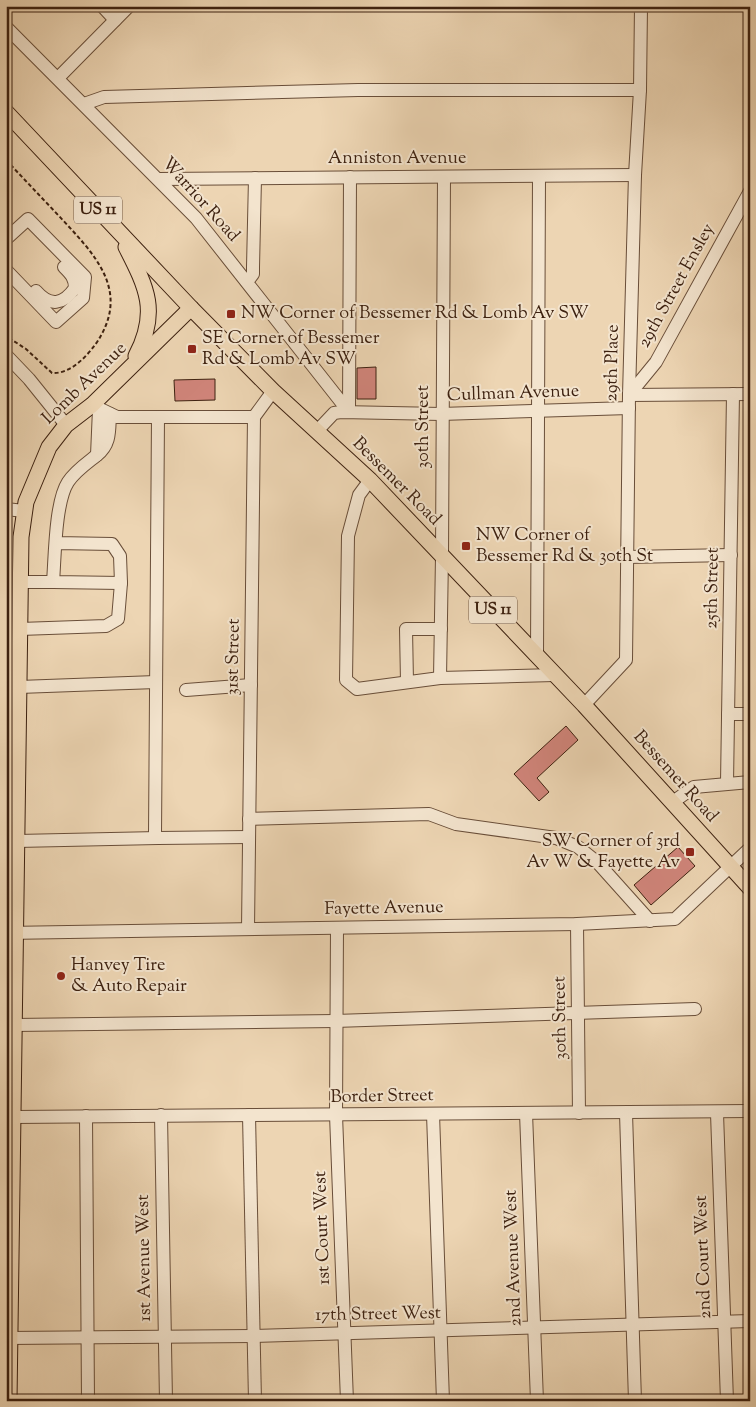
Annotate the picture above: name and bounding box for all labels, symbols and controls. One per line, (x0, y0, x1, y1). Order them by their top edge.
street label: Anniston Avenue (328, 146, 466, 172)
street label: Warrior Road (155, 152, 245, 248)
road number: US 11 (74, 196, 122, 224)
street label: 29th Street Ensley (632, 219, 722, 353)
place label: NW Corner of Bessemer Rd & Lomb Av SW (241, 301, 589, 327)
marker: NW Corner of Bessemer Rd & Lomb Av SW (225, 308, 237, 320)
street label: 29th Place (599, 324, 627, 402)
place label: SE Corner of Bessemer Rd & Lomb Av SW (202, 326, 380, 373)
street label: Lomb Avenue (37, 337, 133, 431)
marker: SE Corner of Bessemer Rd & Lomb Av SW (186, 343, 198, 355)
street label: Cullman Avenue (446, 379, 580, 409)
street label: 30th Street (411, 385, 437, 469)
street label: Bessemer Road (346, 432, 446, 532)
place label: NW Corner of Bessemer Rd & 30th St (476, 523, 653, 570)
marker: NW Corner of Bessemer Rd & 30th St (460, 540, 472, 552)
street label: 25th Street (699, 547, 727, 629)
road number: US 11 (469, 596, 517, 624)
street label: 31st Street (220, 618, 248, 696)
street label: Bessemer Road (626, 725, 724, 829)
place label: SW Corner of 3rd Av W & Fayette Av (526, 829, 681, 876)
marker: SW Corner of 3rd Av W & Fayette Av (684, 846, 696, 858)
street label: Fayette Avenue (324, 895, 444, 923)
place label: Hanvey Tire & Auto Repair (71, 953, 187, 1000)
marker: Hanvey Tire & Auto Repair (55, 970, 67, 982)
street label: 30th Street (547, 976, 575, 1060)
street label: Border Street (330, 1083, 434, 1111)
street label: 1st Court West (308, 1171, 338, 1285)
street label: 2nd Avenue West (499, 1189, 529, 1327)
street label: 1st Avenue West (131, 1194, 159, 1322)
street label: 2nd Court West (689, 1195, 719, 1319)
street label: 17th Street West (315, 1301, 441, 1329)

